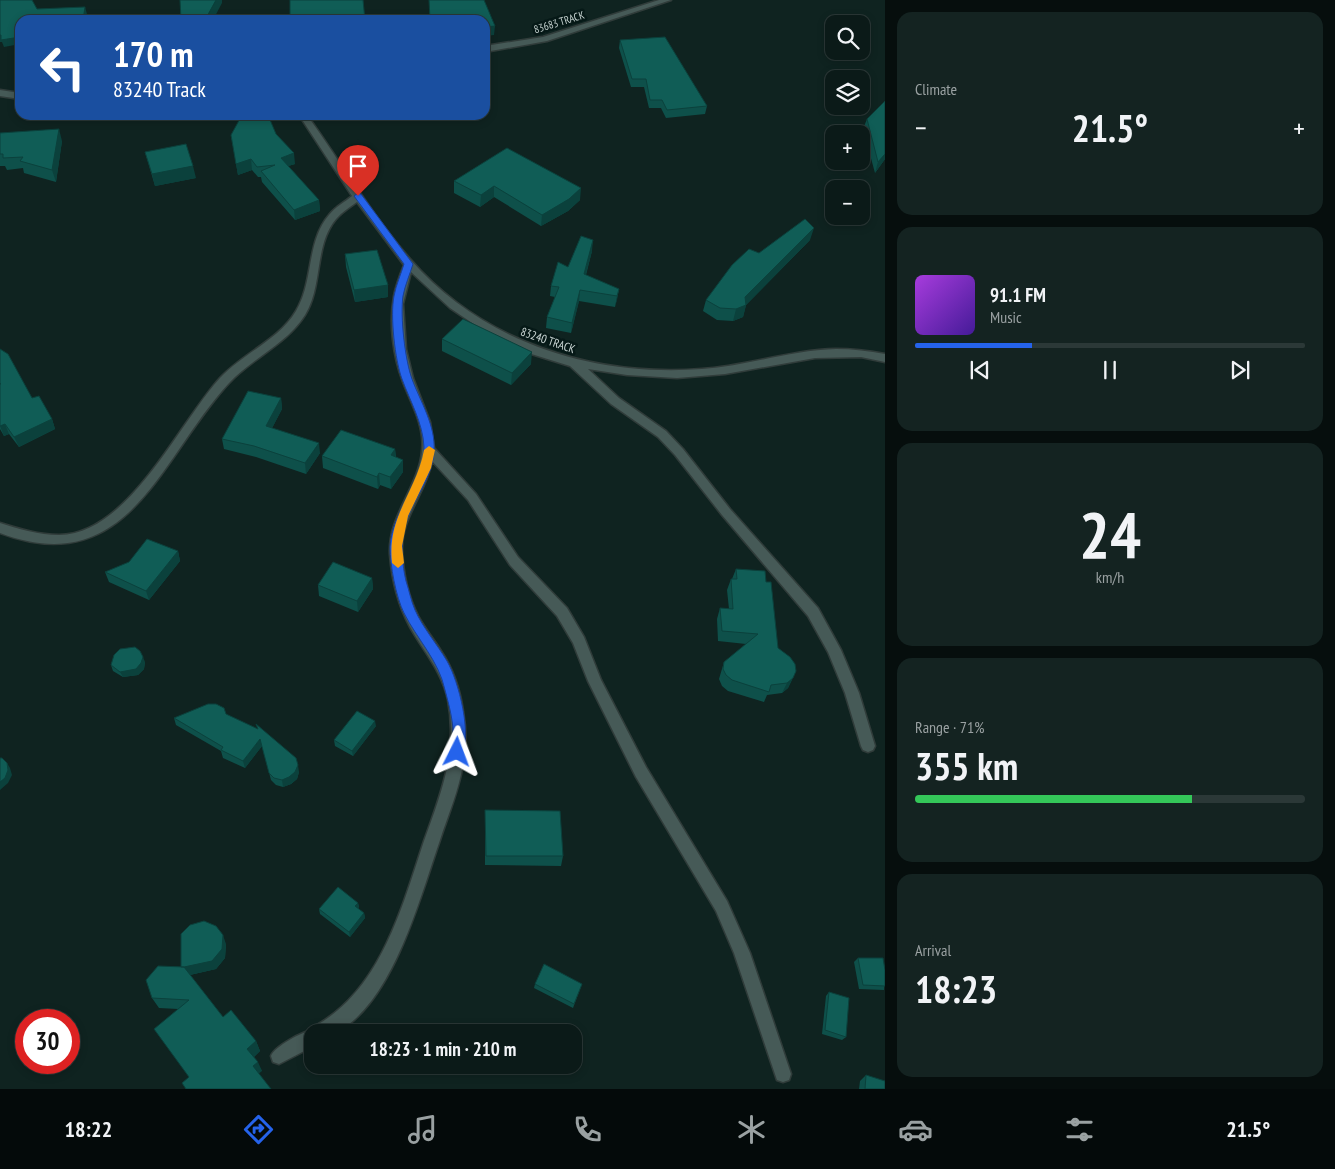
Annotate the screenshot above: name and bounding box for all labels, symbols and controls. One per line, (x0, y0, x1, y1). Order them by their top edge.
street label: 83683 TRACK (532, 8, 587, 36)
map controls (825, 15, 870, 225)
button: search (825, 15, 870, 60)
text: 170 m (113, 31, 194, 77)
icon: left (30, 35, 95, 100)
button: layers (825, 70, 870, 115)
text: 83240 Track (113, 75, 206, 103)
text: Climate (915, 79, 957, 99)
text: 21.5° (1072, 103, 1148, 152)
text: − (915, 109, 927, 146)
text: + (1293, 109, 1305, 146)
button: + (825, 125, 870, 170)
pin (337, 145, 379, 196)
icon: arrive (344, 152, 372, 180)
button: − (825, 180, 870, 225)
text: 91.1 FM (990, 283, 1046, 307)
text: Music (990, 307, 1022, 327)
street label: 83240 TRACK (519, 324, 577, 356)
icon: previous (966, 356, 994, 384)
icon: pause (1096, 356, 1124, 384)
icon: next (1226, 356, 1254, 384)
text: 24 (1079, 492, 1141, 576)
text: km/h (1096, 567, 1124, 587)
text: Range · 71% (915, 717, 984, 737)
position arrow (430, 725, 482, 777)
text: 355 km (915, 741, 1018, 790)
text: Arrival (915, 940, 951, 960)
text: 18:23 (915, 964, 997, 1013)
speed limit sign: 30 (15, 1009, 80, 1074)
text: 18:23 · 1 min · 210 m (370, 1037, 516, 1061)
icon: directions (241, 1112, 276, 1147)
icon: music (405, 1112, 440, 1147)
icon: phone (570, 1112, 605, 1147)
icon: climate (734, 1112, 769, 1147)
icon: car (898, 1112, 933, 1147)
icon: filters (1062, 1112, 1097, 1147)
text: 18:22 (65, 1115, 112, 1143)
text: 21.5° (1226, 1115, 1270, 1143)

